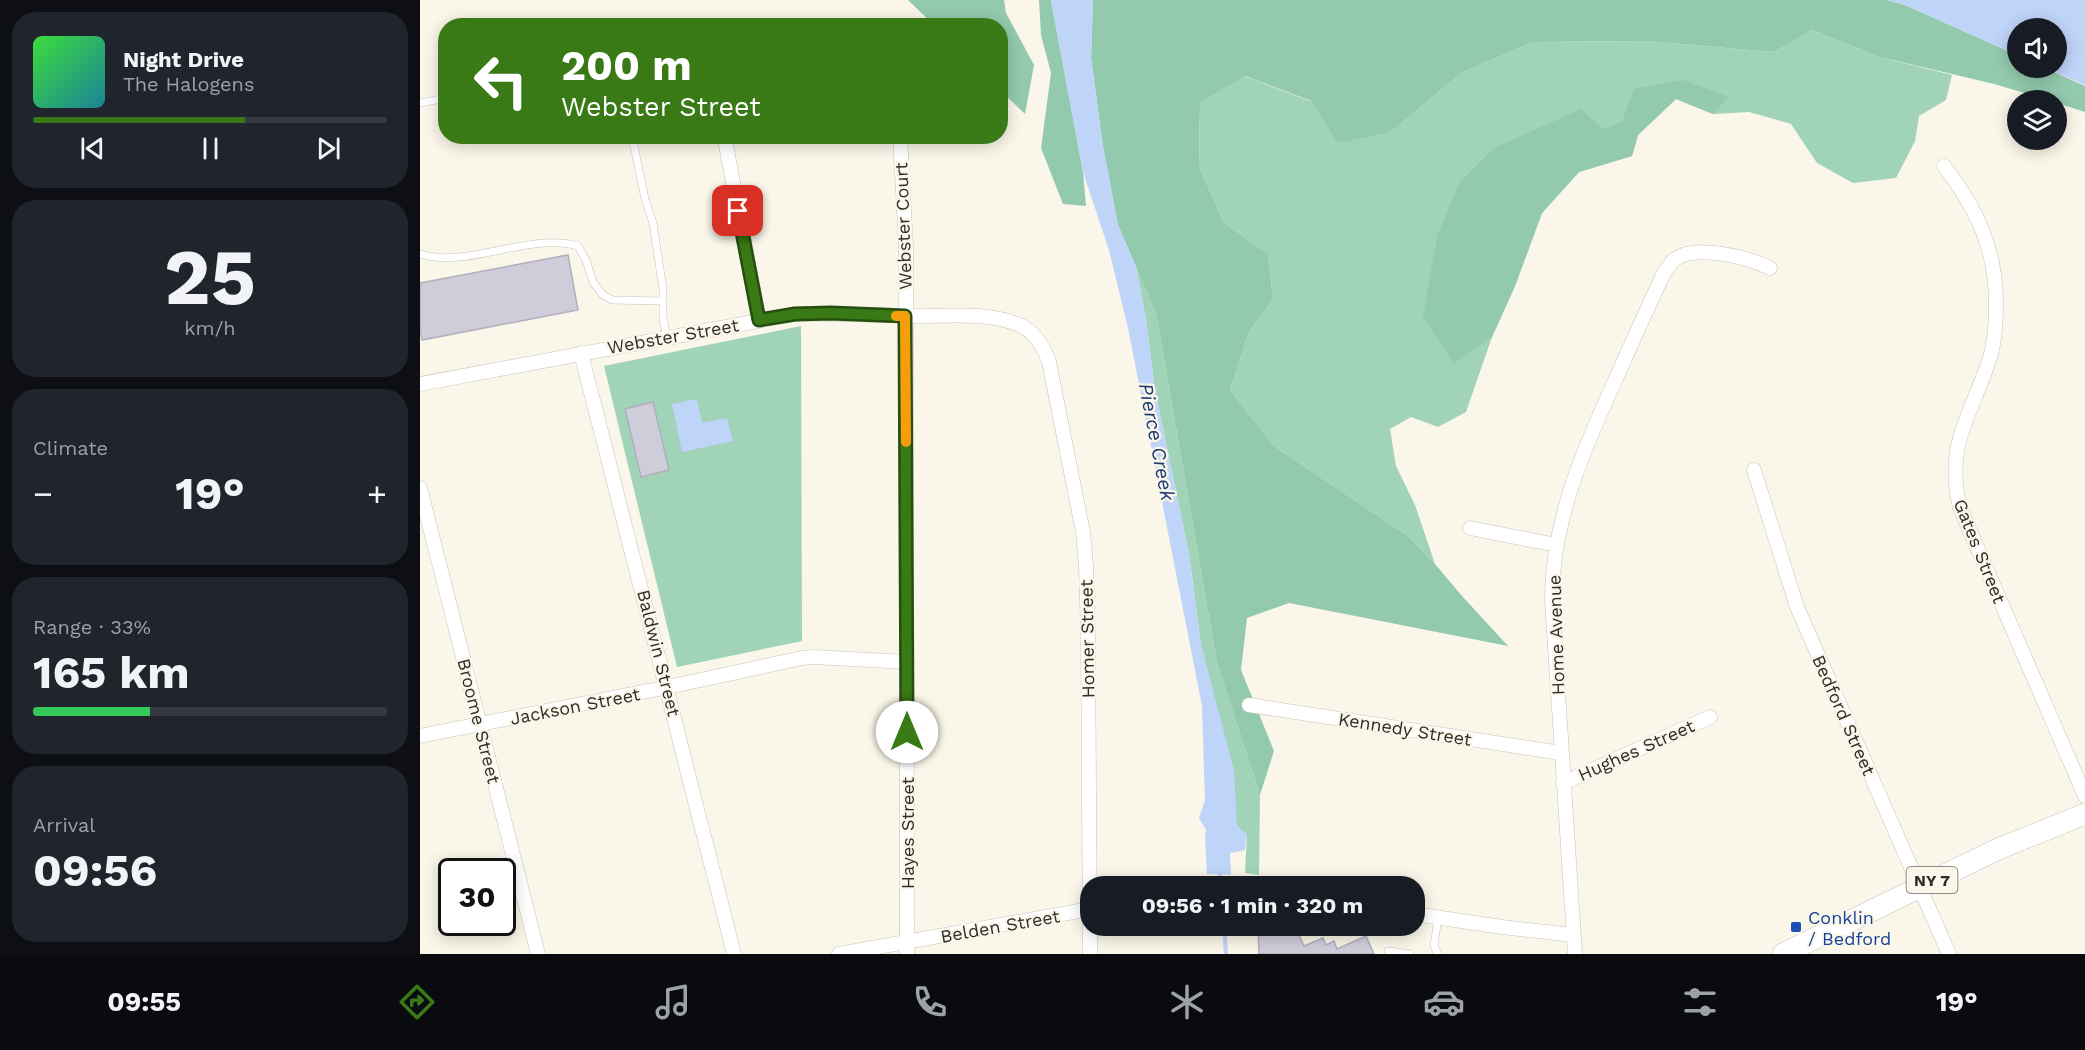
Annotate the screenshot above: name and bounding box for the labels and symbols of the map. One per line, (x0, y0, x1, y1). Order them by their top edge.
street label: Webster Court (890, 162, 916, 290)
pin (712, 185, 763, 236)
street label: Webster Street (606, 314, 741, 358)
water label: Pierce Creek (1134, 381, 1180, 504)
street label: Gates Street (1950, 496, 2011, 607)
street label: Home Avenue (1543, 574, 1569, 696)
street label: Homer Street (1075, 579, 1099, 699)
street label: Baldwin Street (633, 587, 685, 719)
street label: Bedford Street (1808, 651, 1880, 779)
street label: Broome Street (453, 656, 505, 786)
street label: Jackson Street (508, 683, 642, 729)
position arrow (875, 700, 939, 764)
street label: Kennedy Street (1337, 708, 1474, 750)
street label: Hughes Street (1575, 715, 1698, 785)
street label: Hayes Street (897, 776, 918, 889)
speed limit sign: 30 (438, 858, 516, 936)
road number: NY 7 (1906, 867, 1958, 893)
street label: Belden Street (939, 905, 1062, 947)
place label: Conklin / Bedford (1808, 907, 1891, 949)
marker: Conklin / Bedford (1789, 920, 1803, 934)

